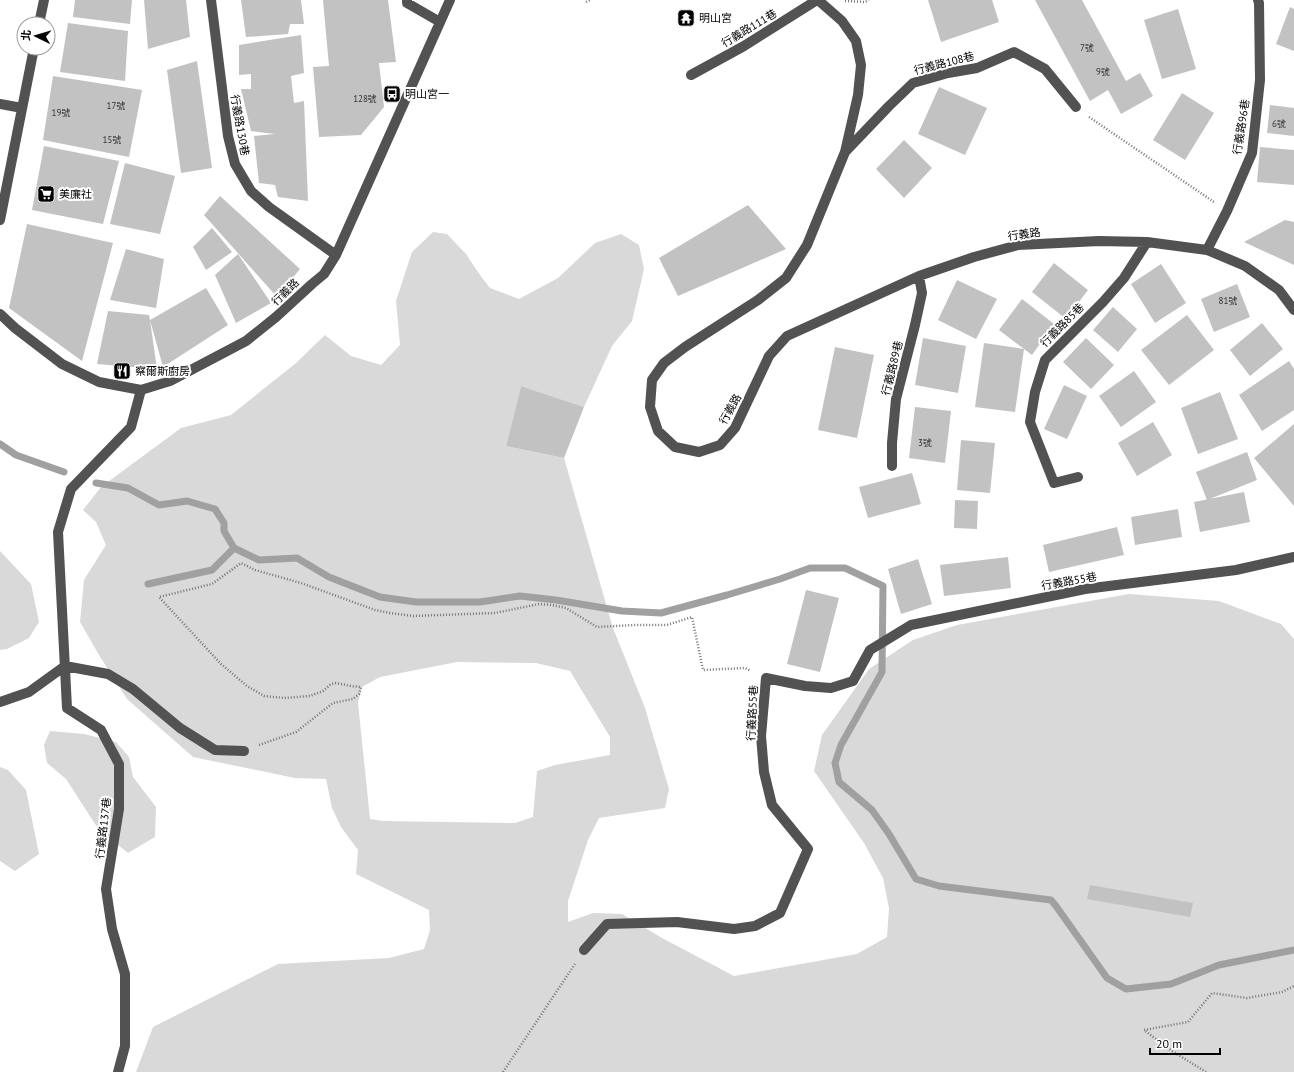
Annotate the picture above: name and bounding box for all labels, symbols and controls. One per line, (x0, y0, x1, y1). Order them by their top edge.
street label: 行義路111巷 (719, 6, 779, 50)
temple icon: 明山宮 (676, 8, 696, 28)
place label: 明山宮 (699, 11, 732, 25)
north arrow (16, 16, 56, 56)
text: 北 (19, 29, 33, 41)
house number: 7號 (1080, 42, 1094, 53)
street label: 行義路108巷 (912, 49, 976, 77)
house number: 9號 (1096, 66, 1110, 77)
bus stop icon: 明山宮一 (382, 84, 402, 104)
place label: 明山宮一 (405, 87, 449, 101)
street label: 行義路130巷 (228, 93, 252, 157)
house number: 128號 (353, 93, 377, 104)
street label: 行義路96巷 (1230, 98, 1252, 156)
house number: 17號 (107, 100, 125, 111)
house number: 19號 (52, 107, 70, 118)
house number: 6號 (1272, 118, 1286, 129)
house number: 15號 (103, 134, 121, 145)
supermarket icon: 美廉社 (36, 184, 56, 204)
place label: 美廉社 (59, 187, 92, 201)
street label: 行義路 (1007, 225, 1041, 243)
street label: 行義路 (268, 276, 302, 308)
house number: 81號 (1219, 295, 1237, 306)
street label: 行義路85巷 (1037, 300, 1087, 350)
street label: 行義路89巷 (878, 339, 906, 397)
restaurant icon: 察爾斯廚房 (112, 361, 132, 381)
place label: 察爾斯廚房 (135, 364, 190, 378)
street label: 行義路 (716, 391, 744, 427)
house number: 3號 (918, 437, 932, 448)
street label: 行義路55巷 (1040, 569, 1098, 593)
street label: 行義路55巷 (744, 685, 760, 741)
street label: 行義路137巷 (92, 796, 114, 860)
scale bar (1150, 1030, 1220, 1056)
text: 20 m (1156, 1036, 1182, 1051)

